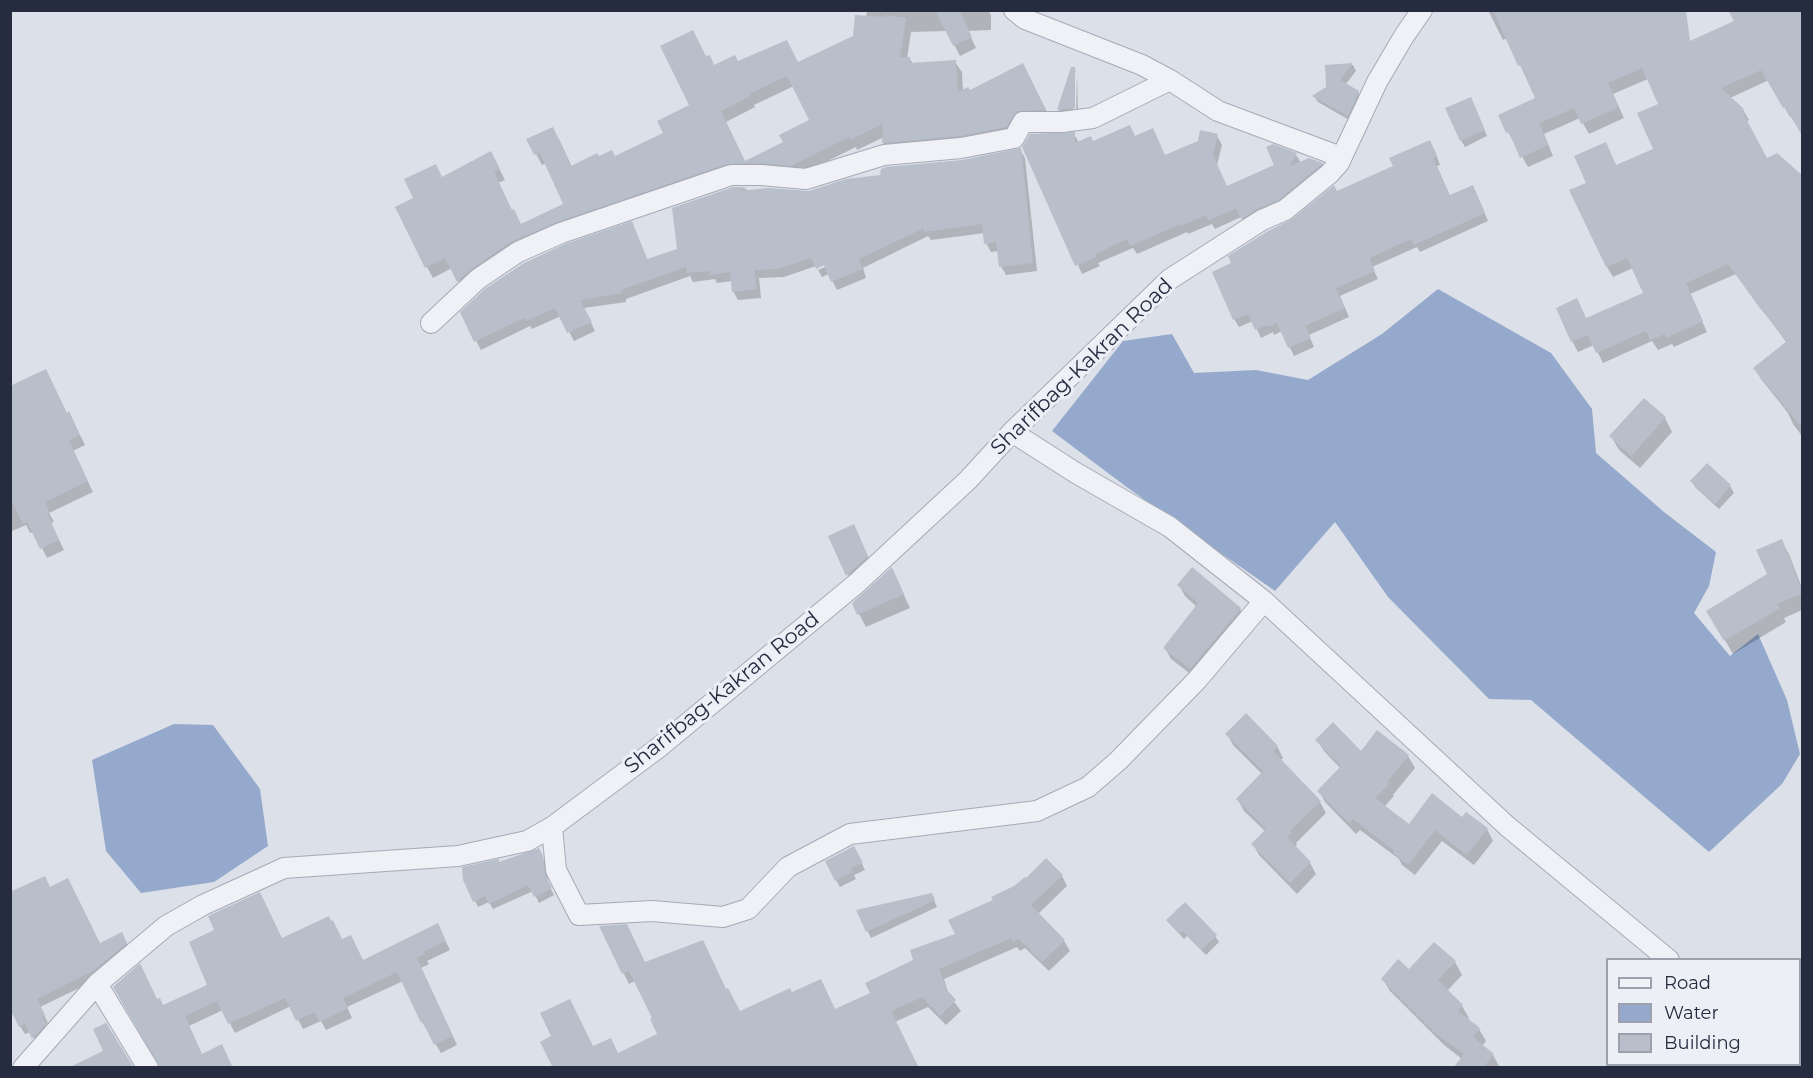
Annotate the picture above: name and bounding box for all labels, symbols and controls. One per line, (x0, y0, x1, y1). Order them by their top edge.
street label: Sharifbag-Kakran Road (986, 273, 1178, 461)
street label: Sharifbag-Kakran Road (619, 607, 825, 779)
legend (1606, 958, 1801, 1066)
text: Road (1664, 972, 1711, 994)
text: Water (1664, 1002, 1719, 1024)
text: Building (1664, 1032, 1741, 1054)

